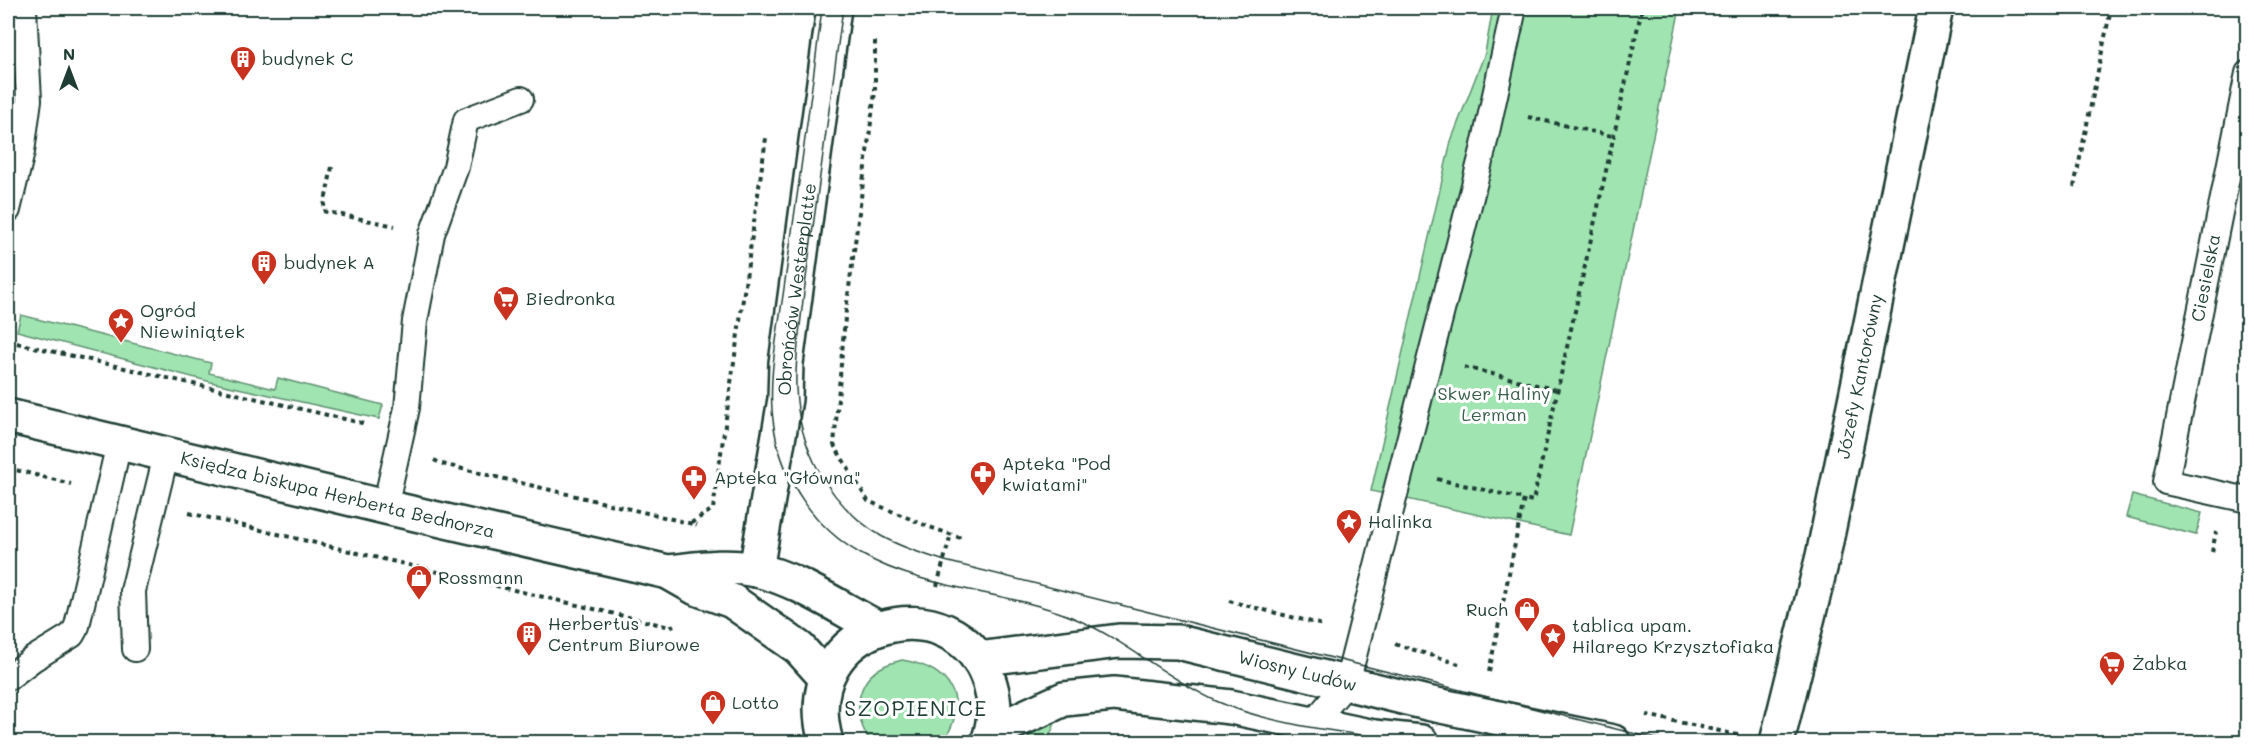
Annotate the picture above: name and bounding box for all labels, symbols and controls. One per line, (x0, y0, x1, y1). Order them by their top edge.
north arrow (39, 39, 99, 99)
text: N (63, 43, 75, 64)
building icon: budynek C (228, 44, 258, 82)
place label: budynek C (262, 46, 354, 70)
street label: Obrońców Westerplatte (772, 181, 821, 396)
street label: Ciesielska (2185, 232, 2225, 324)
building icon: budynek A (249, 248, 279, 286)
place label: budynek A (284, 250, 375, 274)
supermarket icon: Biedronka (491, 284, 521, 322)
place label: Biedronka (526, 286, 616, 310)
street label: Józefy Kantorówny (1830, 292, 1888, 461)
place label: Ogród Niewiniątek (140, 298, 245, 343)
place icon: Ogród Niewiniątek (106, 306, 136, 344)
park label: Skwer Haliny Lerman (1437, 381, 1551, 426)
street label: Księdza biskupa Herberta Bednorza (178, 445, 497, 543)
place label: Apteka "Pod kwiatami" (1002, 451, 1111, 496)
pharmacy icon: Apteka "Pod kwiatami" (968, 459, 998, 497)
pharmacy icon: Apteka "Główna" (679, 463, 709, 501)
place label: Apteka "Główna" (714, 465, 861, 489)
place icon: Halinka (1334, 507, 1364, 545)
place label: Halinka (1368, 509, 1433, 533)
shop icon: Rossmann (404, 563, 434, 601)
place label: Rossmann (438, 565, 523, 589)
shop icon: Ruch (1512, 595, 1542, 633)
place label: Ruch (1466, 597, 1508, 621)
place label: Herbertus Centrum Biurowe (548, 611, 700, 656)
place label: tablica upam. Hilarego Krzysztofiaka (1572, 613, 1774, 658)
building icon: Herbertus Centrum Biurowe (514, 619, 544, 657)
place icon: tablica upam. Hilarego Krzysztofiaka (1538, 621, 1568, 659)
street label: Wiosny Ludów (1236, 644, 1359, 696)
supermarket icon: Żabka (2097, 649, 2127, 687)
place label: Żabka (2132, 651, 2188, 675)
shop icon: Lotto (698, 688, 728, 726)
place label: Lotto (732, 690, 779, 714)
district label: SZOPIENICE (844, 694, 988, 721)

